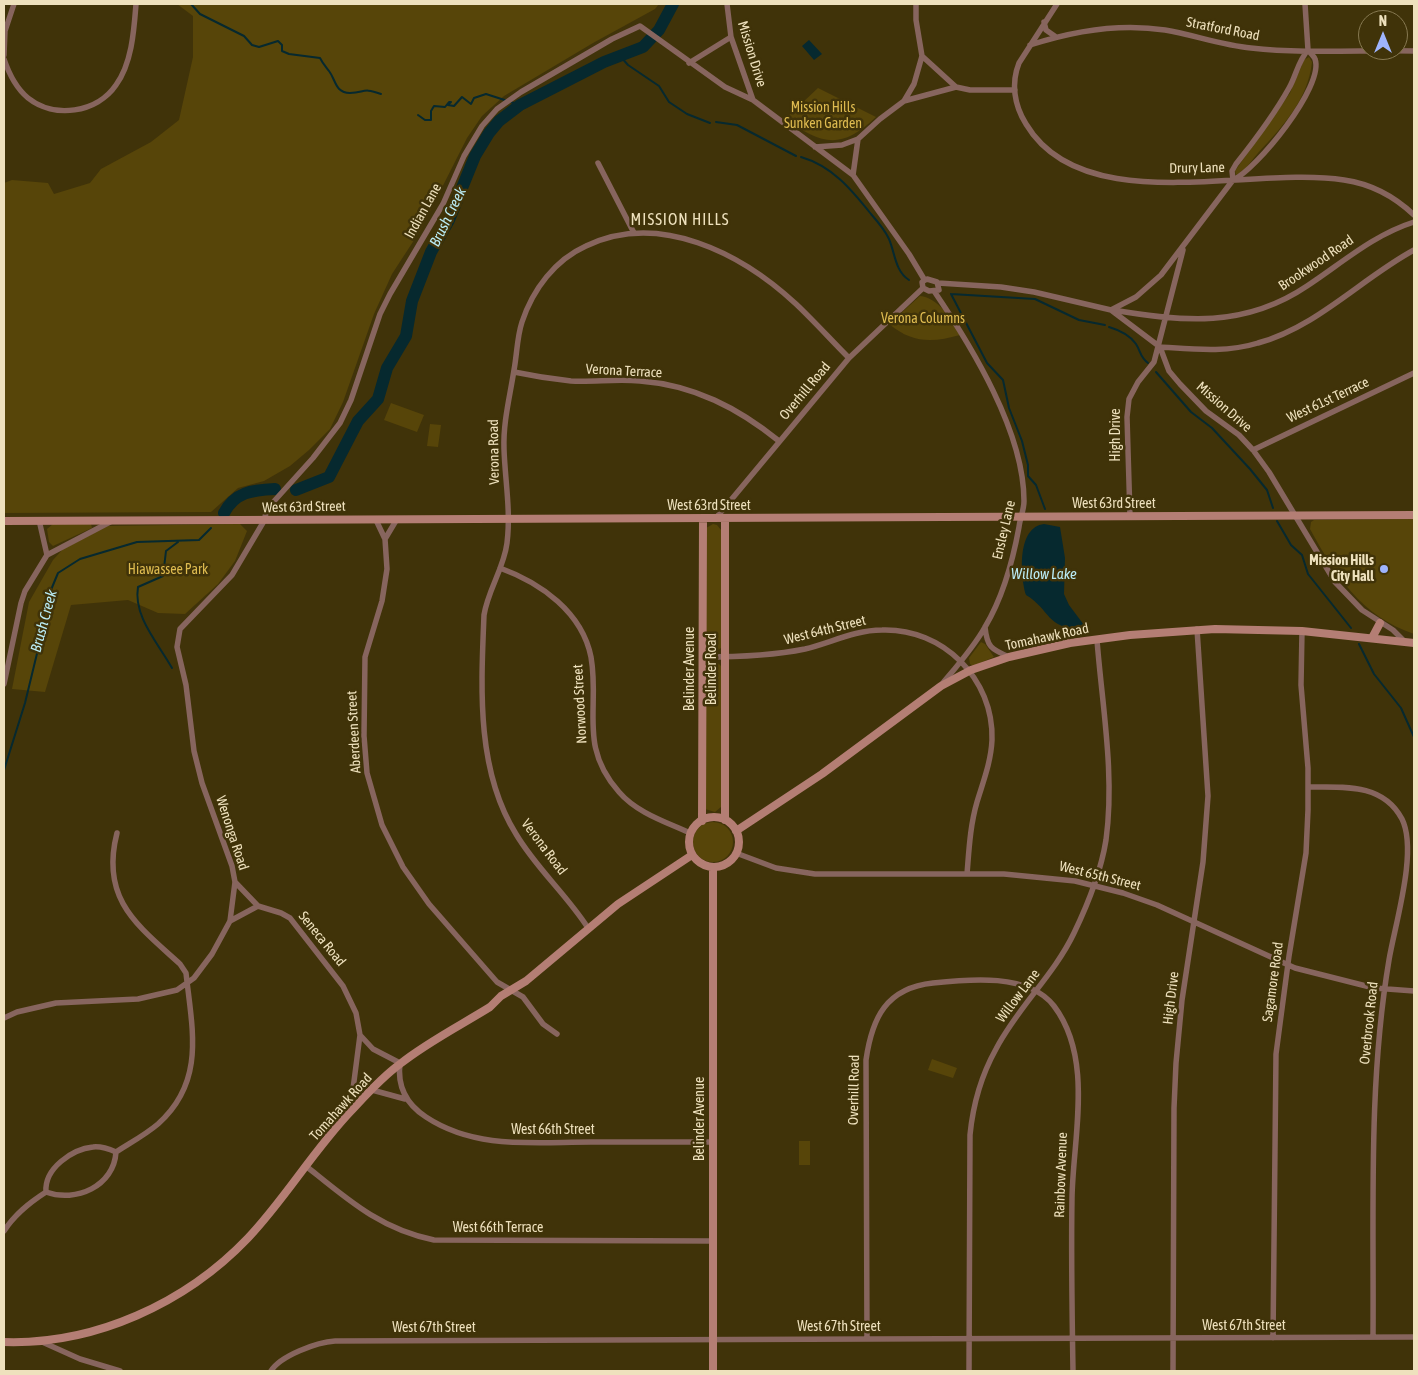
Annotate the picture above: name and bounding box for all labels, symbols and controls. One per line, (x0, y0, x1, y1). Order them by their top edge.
north arrow (1358, 10, 1408, 60)
text: N (1379, 13, 1387, 29)
street label: Stratford Road (1185, 14, 1261, 44)
street label: Mission Drive (734, 19, 770, 89)
park label: Mission Hills Sunken Garden (784, 100, 862, 132)
street label: Drury Lane (1169, 159, 1225, 177)
street label: Indian Lane (401, 180, 445, 242)
water label: Brush Creek (426, 184, 470, 250)
district label: MISSION HILLS (629, 210, 731, 230)
street label: Brookwood Road (1275, 232, 1357, 294)
park label: Verona Columns (881, 311, 965, 327)
street label: Overhill Road (776, 359, 834, 423)
street label: Verona Terrace (585, 361, 663, 381)
street label: West 61st Terrace (1284, 374, 1372, 426)
street label: Mission Drive (1193, 378, 1255, 436)
street label: High Drive (1108, 408, 1124, 462)
street label: Verona Road (485, 419, 503, 485)
street label: West 63rd Street (1072, 496, 1156, 512)
street label: West 63rd Street (262, 498, 346, 516)
street label: West 63rd Street (667, 498, 751, 514)
street label: Ensley Lane (989, 499, 1019, 561)
place label: Mission Hills City Hall (1309, 553, 1374, 586)
park label: Hiawassee Park (128, 562, 208, 578)
marker: Mission Hills City Hall (1378, 563, 1390, 575)
water label: Willow Lake (1011, 565, 1077, 583)
water label: Brush Creek (27, 588, 61, 654)
street label: West 64th Street (782, 612, 868, 648)
street label: Tomahawk Road (1004, 620, 1090, 654)
street label: Belinder Avenue (682, 627, 698, 711)
street label: Belinder Road (704, 633, 720, 705)
street label: Norwood Street (570, 664, 590, 744)
street label: Aberdeen Street (343, 690, 365, 774)
street label: Wenonga Road (212, 794, 252, 872)
street label: Verona Road (518, 816, 570, 878)
street label: West 65th Street (1057, 858, 1143, 894)
street label: Seneca Road (295, 908, 349, 970)
street label: Sagamore Road (1259, 941, 1287, 1023)
street label: Willow Lane (993, 966, 1043, 1026)
street label: High Drive (1159, 971, 1183, 1025)
street label: Overbrook Road (1356, 981, 1382, 1065)
street label: Overhill Road (845, 1055, 863, 1125)
street label: Tomahawk Road (306, 1070, 376, 1144)
street label: Belinder Avenue (692, 1077, 708, 1161)
street label: West 66th Street (511, 1122, 595, 1138)
street label: Rainbow Avenue (1051, 1132, 1071, 1218)
street label: West 66th Terrace (453, 1220, 543, 1236)
street label: West 67th Street (1202, 1318, 1286, 1334)
street label: West 67th Street (797, 1319, 881, 1335)
street label: West 67th Street (392, 1320, 476, 1336)

